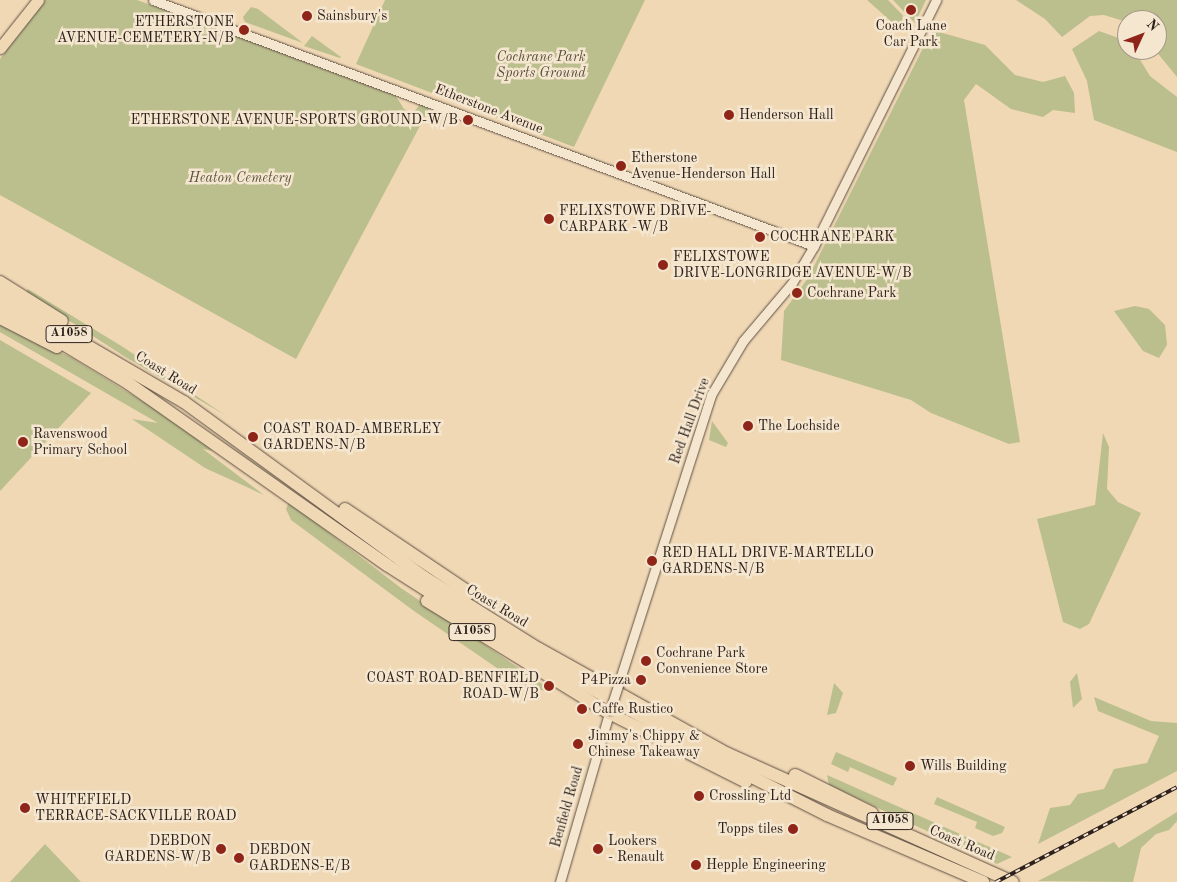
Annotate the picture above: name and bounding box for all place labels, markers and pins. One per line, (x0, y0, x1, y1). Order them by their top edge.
marker: Coach Lane Car Park (905, 4, 917, 16)
place label: Sainsbury's (317, 8, 387, 24)
marker: Sainsbury's (301, 10, 313, 22)
place label: ETHERSTONE AVENUE-CEMETERY-N/B (57, 14, 234, 46)
place label: Coach Lane Car Park (875, 18, 947, 50)
marker: ETHERSTONE AVENUE-CEMETERY-N/B (238, 24, 250, 36)
place label: Henderson Hall (739, 107, 834, 123)
marker: Henderson Hall (723, 109, 735, 121)
place label: ETHERSTONE AVENUE-SPORTS GROUND-W/B (131, 112, 458, 128)
marker: ETHERSTONE AVENUE-SPORTS GROUND-W/B (462, 114, 474, 126)
place label: Etherstone Avenue-Henderson Hall (631, 150, 775, 182)
marker: Etherstone Avenue-Henderson Hall (615, 160, 627, 172)
place label: FELIXSTOWE DRIVE- CARPARK -W/B (559, 203, 712, 236)
marker: FELIXSTOWE DRIVE- CARPARK -W/B (543, 213, 555, 225)
place label: COCHRANE PARK (770, 229, 894, 245)
marker: COCHRANE PARK (754, 231, 766, 243)
place label: FELIXSTOWE DRIVE-LONGRIDGE AVENUE-W/B (673, 249, 912, 282)
marker: FELIXSTOWE DRIVE-LONGRIDGE AVENUE-W/B (657, 259, 669, 271)
place label: Cochrane Park (807, 285, 896, 301)
marker: Cochrane Park (791, 287, 803, 299)
place label: The Lochside (758, 418, 840, 434)
marker: The Lochside (742, 420, 754, 432)
place label: COAST ROAD-AMBERLEY GARDENS-N/B (263, 421, 441, 454)
place label: Ravenswood Primary School (33, 426, 127, 458)
marker: COAST ROAD-AMBERLEY GARDENS-N/B (247, 431, 259, 443)
marker: Ravenswood Primary School (17, 436, 29, 448)
place label: RED HALL DRIVE-MARTELLO GARDENS-N/B (662, 545, 874, 578)
marker: RED HALL DRIVE-MARTELLO GARDENS-N/B (646, 555, 658, 567)
place label: Cochrane Park Convenience Store (656, 645, 768, 678)
marker: Cochrane Park Convenience Store (640, 655, 652, 667)
place label: COAST ROAD-BENFIELD ROAD-W/B (367, 670, 539, 702)
place label: P4Pizza (581, 672, 631, 688)
marker: P4Pizza (635, 674, 647, 686)
marker: COAST ROAD-BENFIELD ROAD-W/B (543, 680, 555, 692)
place label: Caffe Rustico (592, 701, 673, 717)
marker: Caffe Rustico (576, 703, 588, 715)
place label: Jimmy's Chippy & Chinese Takeaway (588, 728, 700, 760)
marker: Jimmy's Chippy & Chinese Takeaway (572, 738, 584, 750)
place label: Wills Building (920, 758, 1007, 774)
marker: Wills Building (904, 760, 916, 772)
place label: Crossling Ltd (709, 788, 791, 804)
marker: Crossling Ltd (693, 790, 705, 802)
place label: WHITEFIELD TERRACE-SACKVILLE ROAD (35, 792, 237, 824)
marker: WHITEFIELD TERRACE-SACKVILLE ROAD (19, 802, 31, 814)
place label: Topps tiles (718, 821, 783, 837)
marker: Topps tiles (787, 823, 799, 835)
place label: DEBDON GARDENS-W/B (105, 833, 211, 866)
place label: Lookers - Renault (608, 833, 664, 866)
place label: DEBDON GARDENS-E/B (249, 842, 350, 874)
marker: DEBDON GARDENS-W/B (215, 843, 227, 855)
marker: Lookers - Renault (592, 843, 604, 855)
marker: DEBDON GARDENS-E/B (233, 852, 245, 864)
place label: Hepple Engineering (706, 857, 826, 873)
marker: Hepple Engineering (690, 859, 702, 871)

